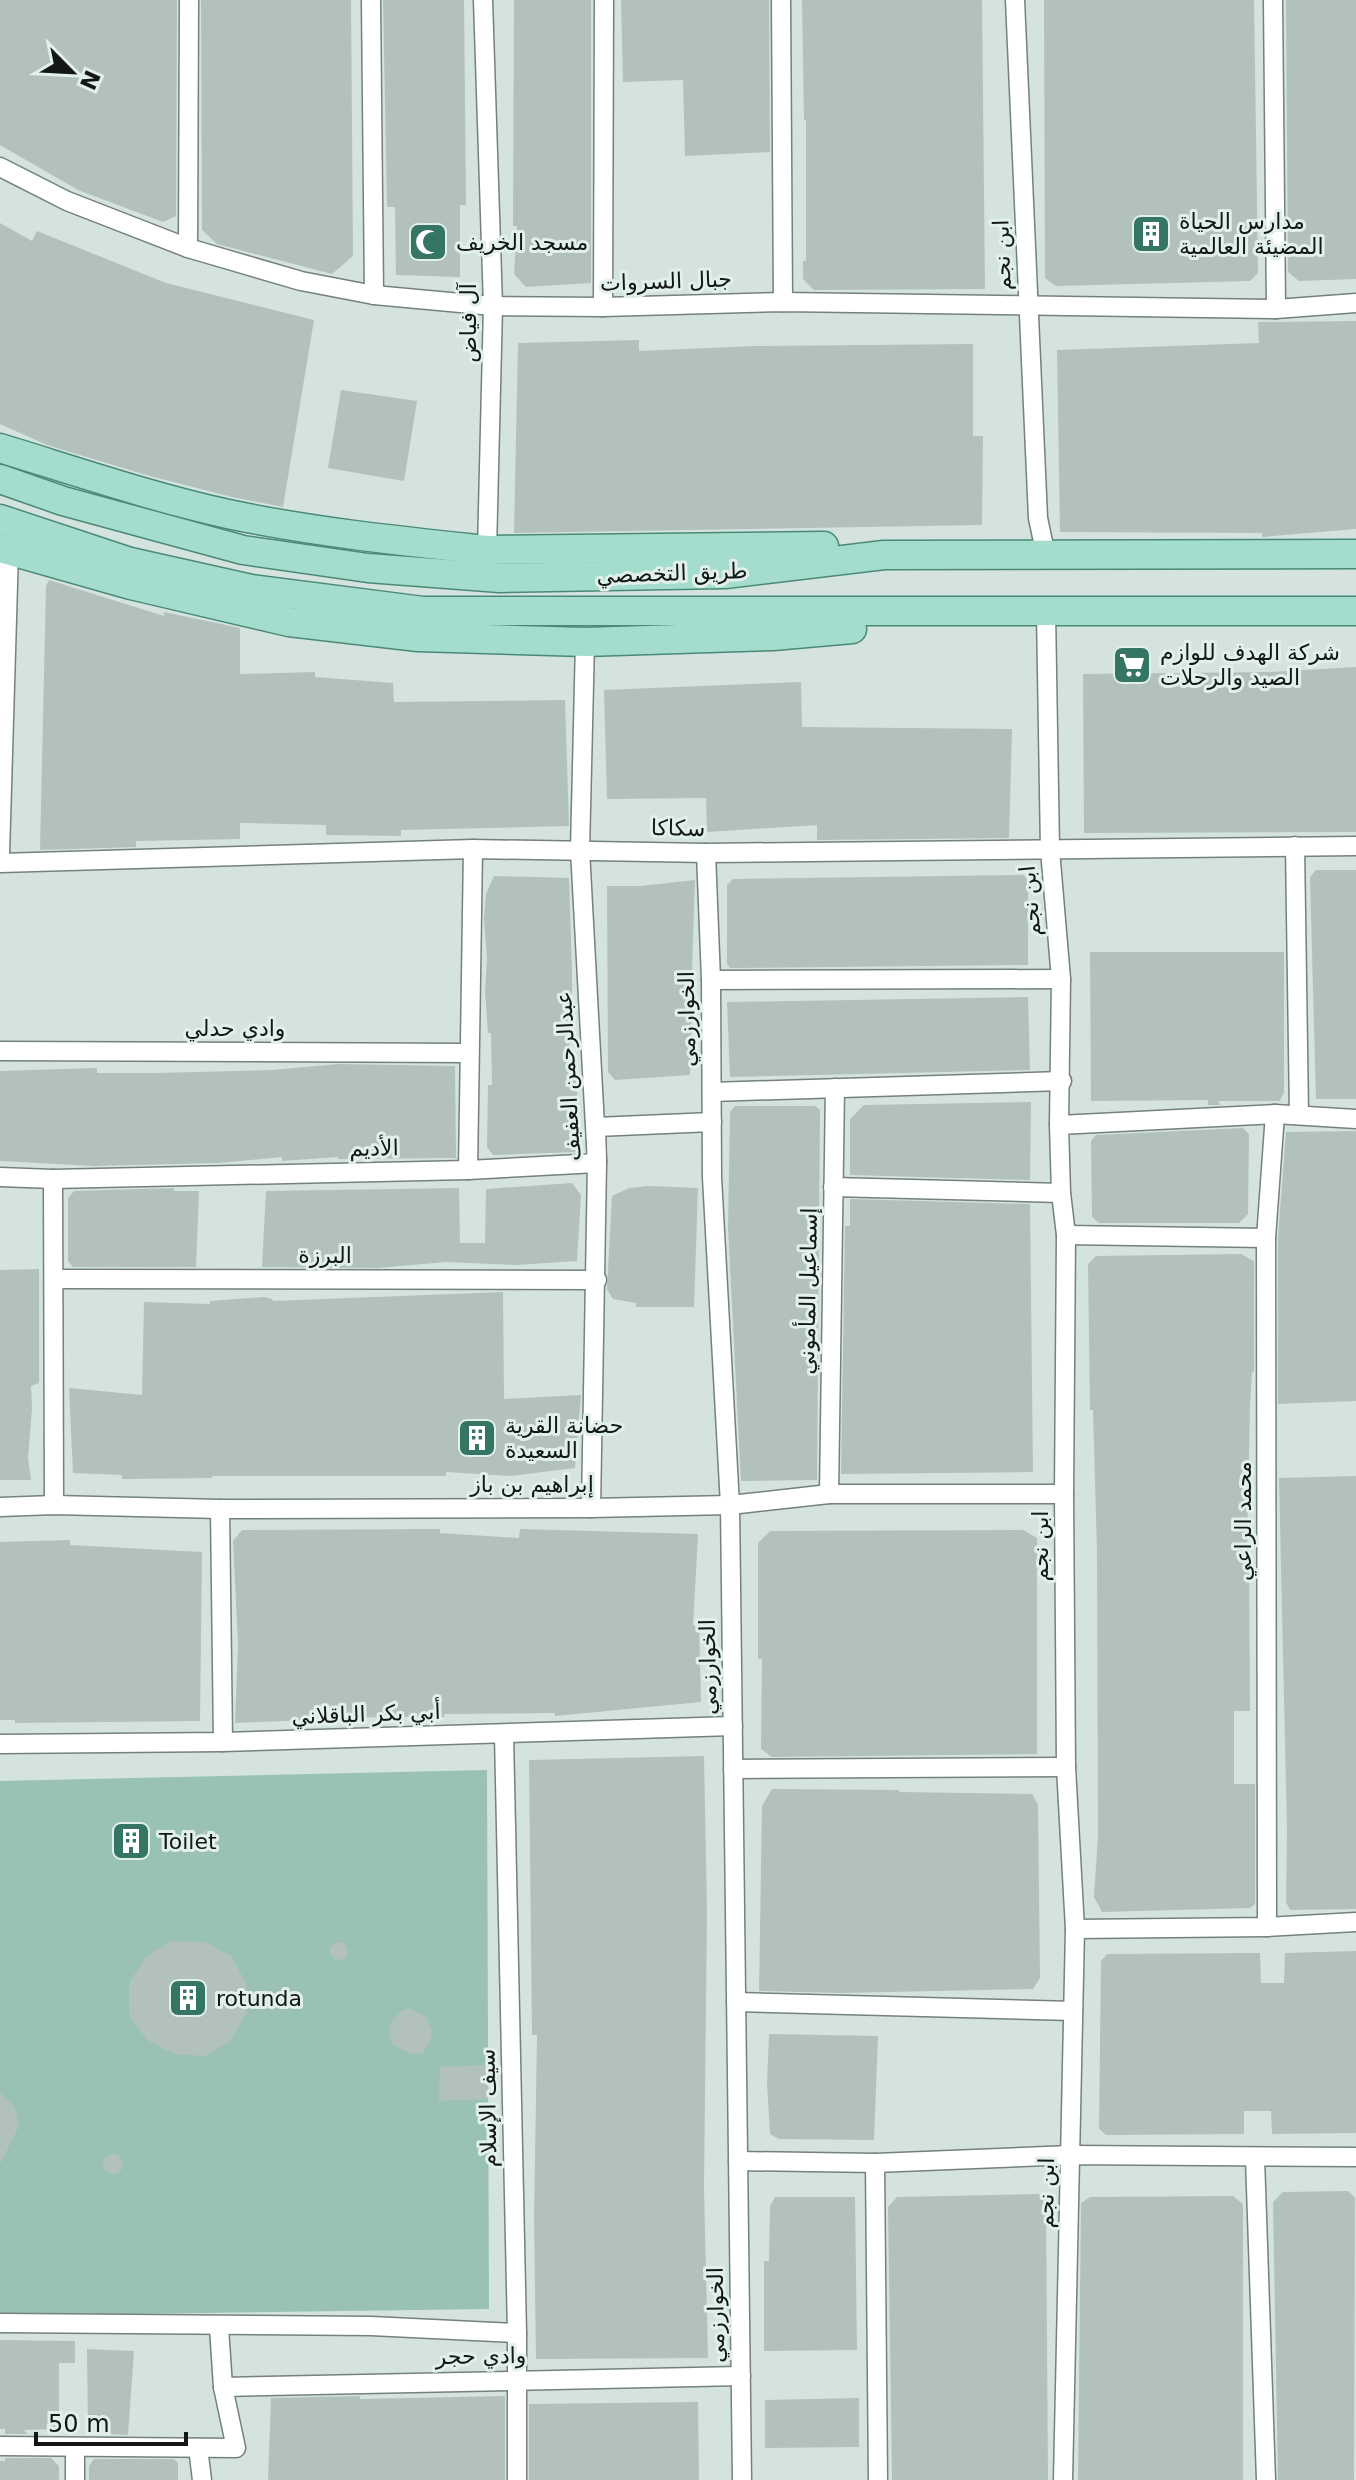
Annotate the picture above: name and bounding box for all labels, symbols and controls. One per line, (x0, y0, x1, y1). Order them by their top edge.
north arrow (32, 32, 112, 112)
text: N (75, 66, 105, 93)
place label: مدارس الحياة المضيئة العالمية (1179, 209, 1324, 259)
building icon: مدارس الحياة المضيئة العالمية (1130, 213, 1172, 255)
street label: ابن نجم (988, 219, 1017, 291)
mosque icon: مسجد الخريف (407, 221, 449, 263)
place label: مسجد الخريف (456, 230, 588, 255)
street label: جبال السروات (600, 266, 732, 296)
street label: آل فياض (455, 282, 482, 363)
street label: طريق التخصصي (596, 558, 748, 589)
place label: شركة الهدف للوازم الصيد والرحلات (1160, 640, 1340, 690)
supermarket icon: شركة الهدف للوازم الصيد والرحلات (1111, 644, 1153, 686)
street label: سكاكا (651, 815, 705, 841)
street label: ابن نجم (1014, 864, 1047, 937)
street label: الخوارزمي (674, 971, 701, 1067)
street label: عبدالرحمن العفيف (551, 990, 585, 1162)
street label: وادي حدلي (185, 1016, 285, 1042)
street label: الأديم (349, 1134, 399, 1162)
street label: إسماعيل المأموني (791, 1207, 823, 1375)
street label: البرزة (298, 1243, 352, 1268)
place label: حضانة القرية السعيدة (505, 1413, 623, 1463)
building icon: حضانة القرية السعيدة (456, 1417, 498, 1459)
street label: محمد الراعي (1231, 1461, 1257, 1581)
street label: إبراهيم بن باز (469, 1472, 594, 1498)
street label: ابن نجم (1028, 1511, 1054, 1581)
street label: الخوارزمي (695, 1619, 722, 1715)
street label: أبي بكر الباقلاني (291, 1697, 441, 1730)
building icon: Toilet (110, 1820, 152, 1862)
place label: Toilet (158, 1829, 217, 1854)
building icon: rotunda (167, 1977, 209, 2019)
place label: rotunda (216, 1986, 302, 2011)
street label: سيف الإسلام (474, 2048, 502, 2168)
street label: ابن نجم (1033, 2157, 1060, 2229)
street label: الخوارزمي (703, 2267, 730, 2363)
street label: وادي حجر (434, 2343, 527, 2369)
scale bar (36, 2396, 186, 2446)
text: 50 m (48, 2410, 110, 2438)

